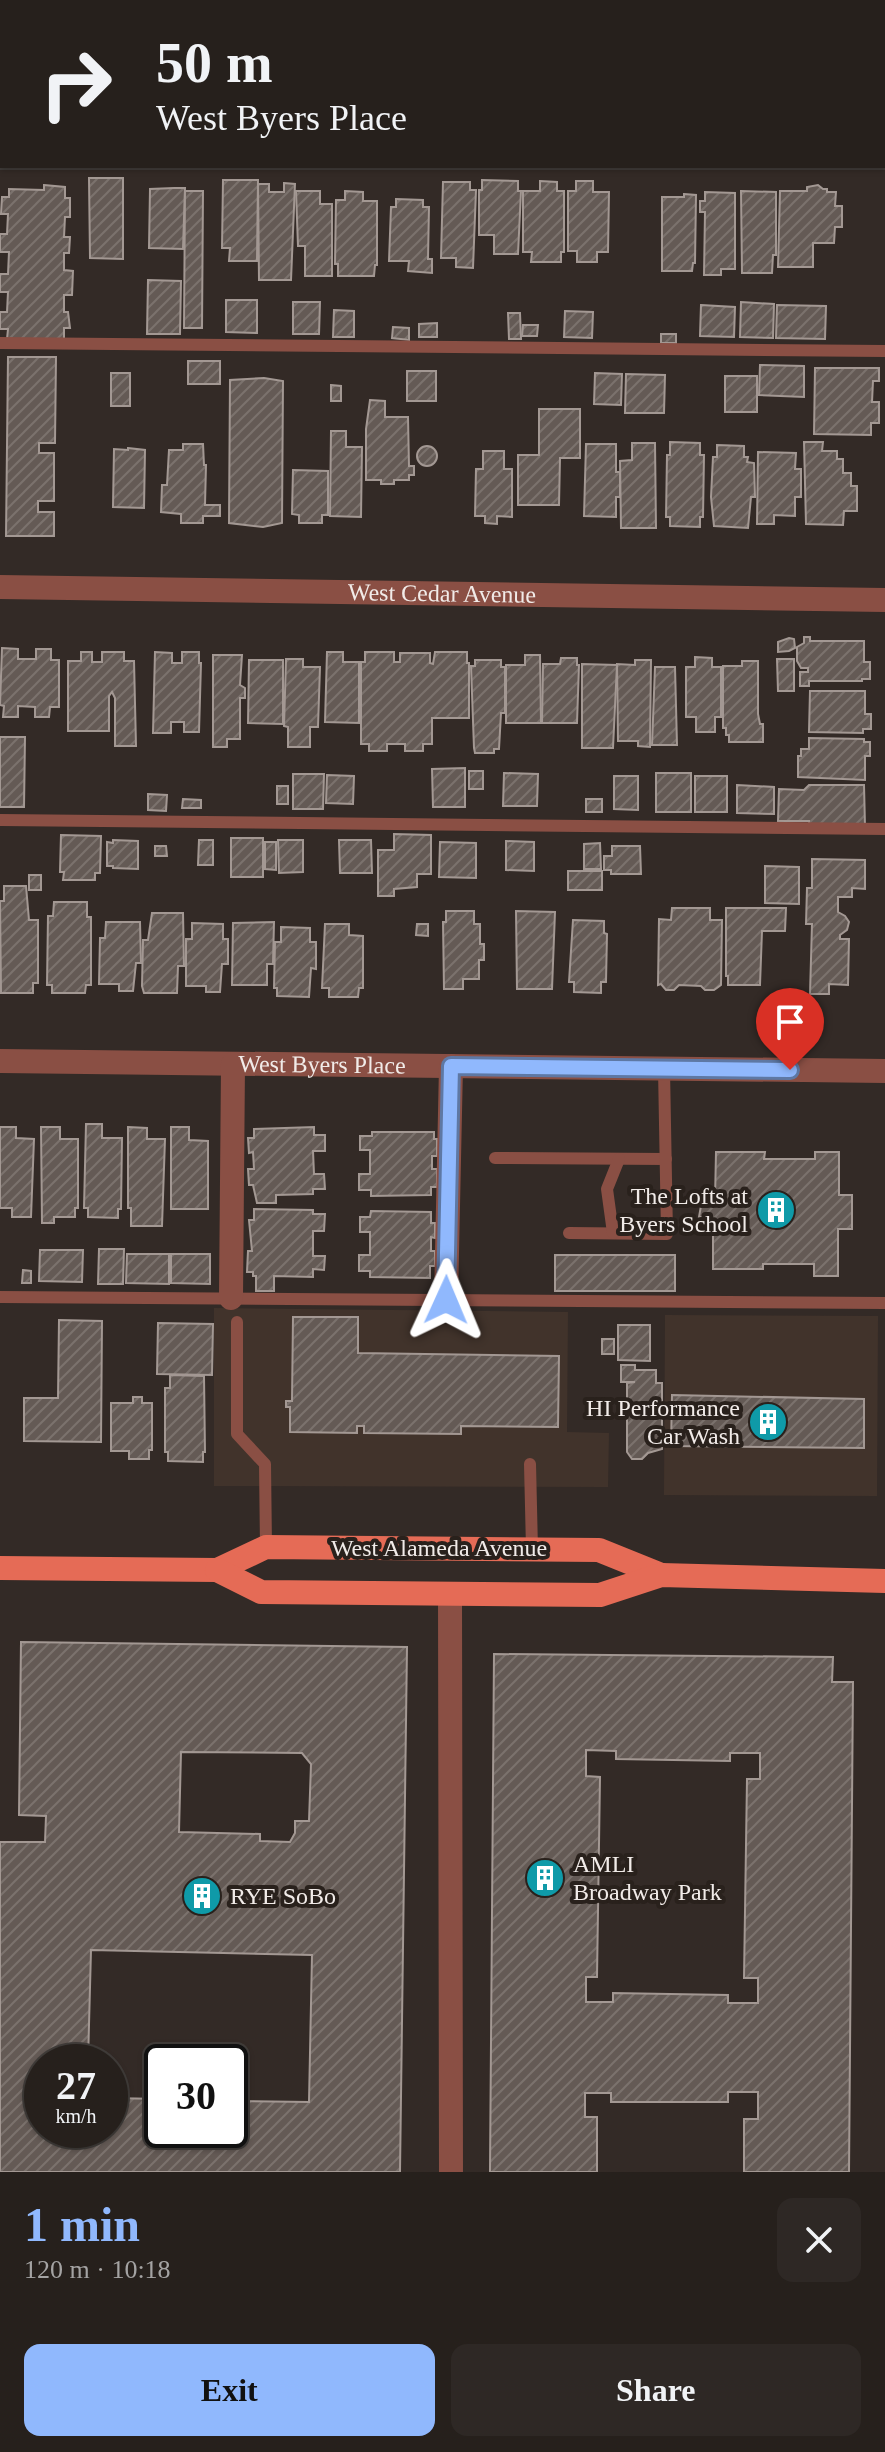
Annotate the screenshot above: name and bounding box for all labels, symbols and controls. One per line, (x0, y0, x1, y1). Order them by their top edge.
icon: right (24, 32, 128, 136)
text: 50 m (156, 32, 273, 94)
text: West Byers Place (156, 98, 407, 138)
street label: West Cedar Avenue (348, 579, 536, 608)
pin (756, 988, 824, 1070)
icon: arrive (768, 1000, 812, 1044)
street label: West Byers Place (238, 1051, 406, 1079)
place label: The Lofts at Byers School (619, 1183, 748, 1237)
building icon: The Lofts at Byers School (755, 1189, 797, 1231)
position arrow (404, 1258, 488, 1342)
place label: HI Performance Car Wash (586, 1395, 740, 1449)
building icon: HI Performance Car Wash (747, 1401, 789, 1443)
street label: West Alameda Avenue (331, 1535, 547, 1561)
place label: AMLI Broadway Park (573, 1851, 722, 1905)
building icon: AMLI Broadway Park (524, 1857, 566, 1899)
building icon: RYE SoBo (181, 1875, 223, 1917)
place label: RYE SoBo (230, 1883, 336, 1909)
speed limit sign: 30 (144, 2044, 248, 2148)
text: 27 (56, 2063, 96, 2108)
text: km/h (55, 2105, 97, 2127)
text: 1 min (24, 2198, 140, 2251)
button: close (777, 2198, 861, 2282)
text: 120 m · 10:18 (24, 2255, 171, 2284)
button: Exit (24, 2344, 435, 2436)
button: Share (451, 2344, 861, 2436)

